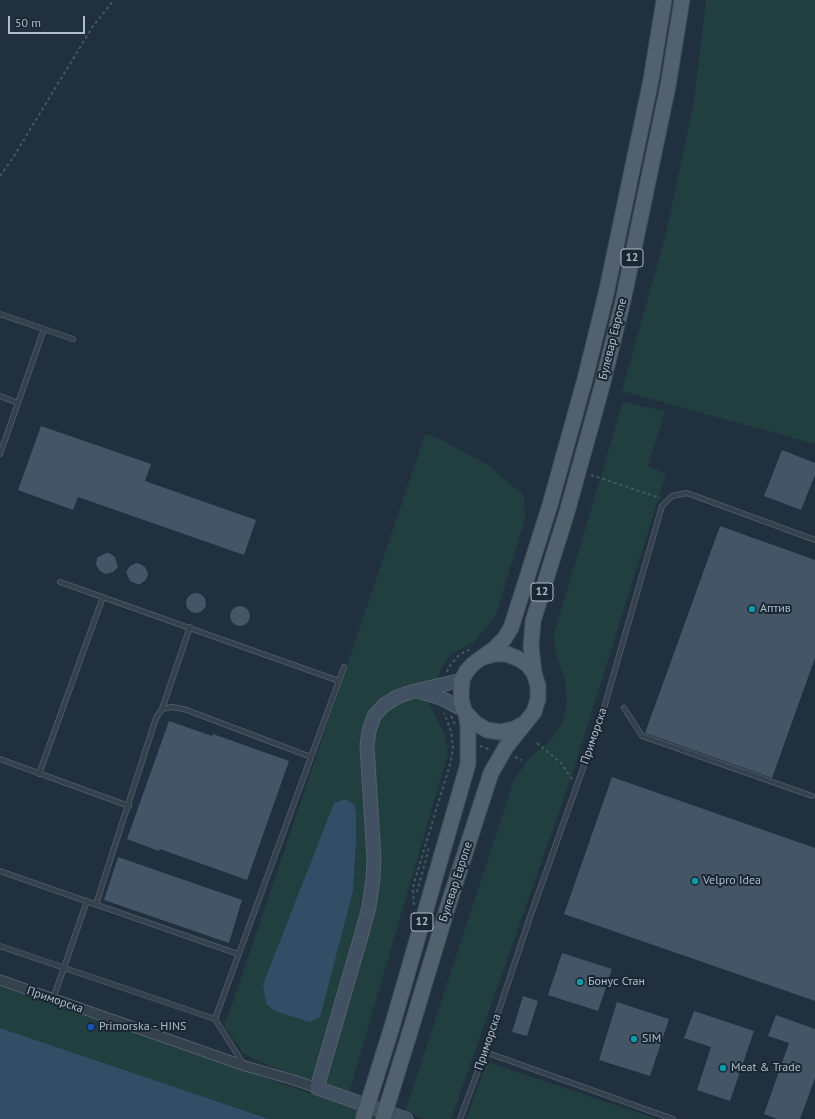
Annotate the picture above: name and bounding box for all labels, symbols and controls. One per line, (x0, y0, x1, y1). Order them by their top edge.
scale bar (10, 8, 87, 34)
text: 50 m (15, 15, 41, 30)
road number: 12 (621, 249, 643, 267)
street label: Булевар Европе (596, 297, 630, 381)
road number: 12 (531, 583, 553, 601)
place label: Аптив (760, 602, 791, 616)
marker: Аптив (747, 604, 757, 614)
street label: Приморска (578, 706, 610, 766)
street label: Булевар Европе (436, 840, 476, 924)
place label: Velpro Idea (703, 874, 761, 888)
marker: Velpro Idea (690, 876, 700, 886)
road number: 12 (411, 913, 433, 931)
place label: Бонус Стан (588, 975, 645, 989)
marker: Бонус Стан (575, 977, 585, 987)
street label: Приморска (25, 984, 85, 1016)
street label: Приморска (472, 1012, 504, 1072)
place label: Primorska - HINS (99, 1020, 186, 1034)
marker: Primorska - HINS (86, 1022, 96, 1032)
place label: SIM (642, 1032, 661, 1046)
marker: SIM (629, 1034, 639, 1044)
place label: Meat & Trade (731, 1061, 801, 1075)
marker: Meat & Trade (718, 1063, 728, 1073)

